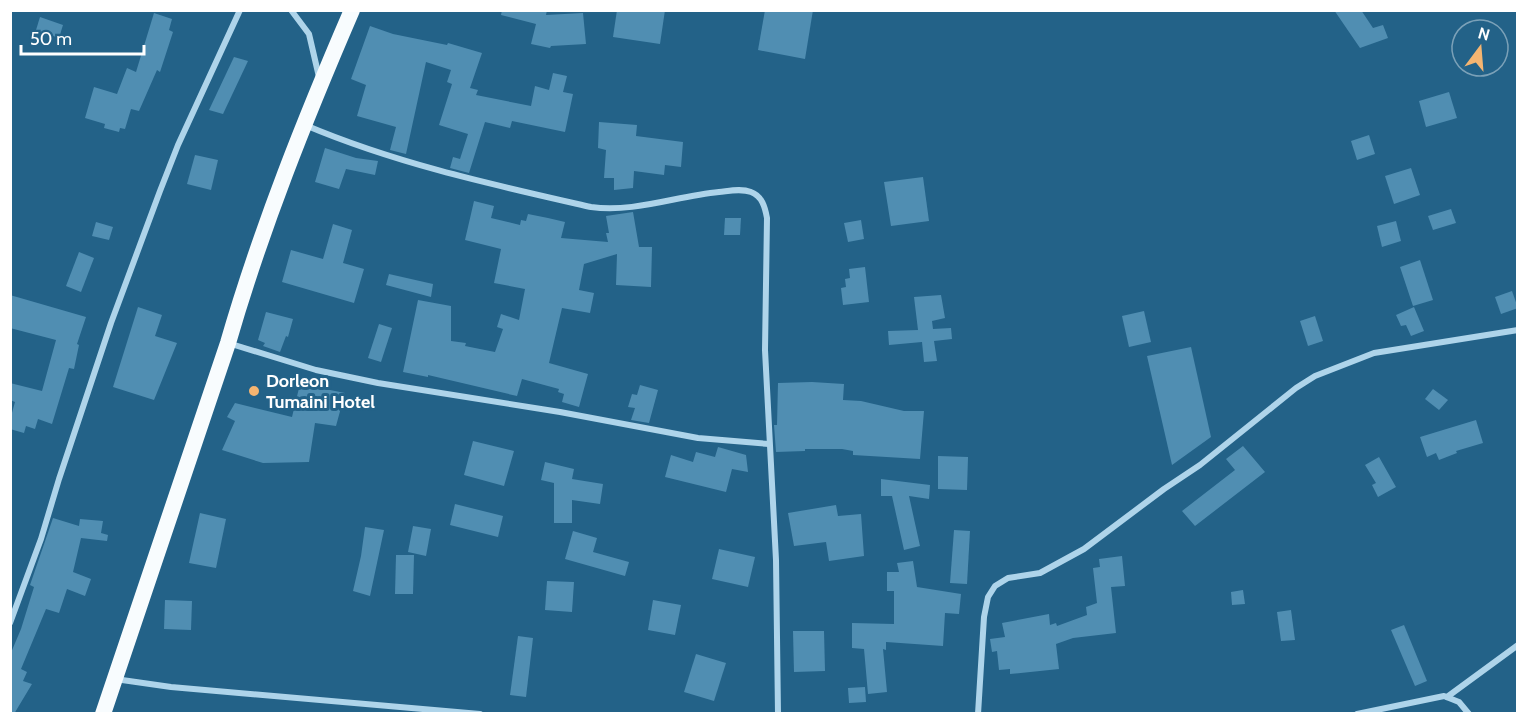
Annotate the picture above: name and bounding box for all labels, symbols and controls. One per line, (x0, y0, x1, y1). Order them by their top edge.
scale bar (21, 18, 144, 56)
north arrow (1450, 18, 1510, 78)
text: N (1476, 23, 1492, 45)
text: 50 m (30, 28, 72, 50)
place label: Dorleon Tumaini Hotel (266, 370, 375, 413)
marker: Dorleon Tumaini Hotel (247, 384, 261, 398)

